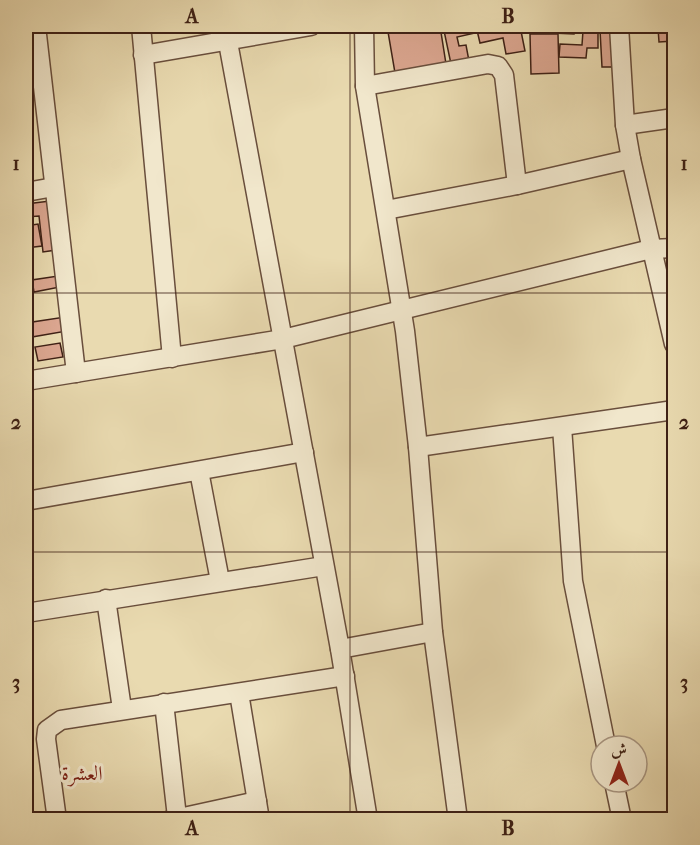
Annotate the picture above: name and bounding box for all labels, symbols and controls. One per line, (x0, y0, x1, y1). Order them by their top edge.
text: A (184, 5, 200, 28)
text: B (501, 5, 515, 28)
text: 1 (12, 152, 20, 175)
text: 1 (680, 152, 688, 175)
text: 2 (11, 411, 21, 434)
text: 2 (679, 411, 689, 434)
text: 3 (12, 671, 20, 694)
text: 3 (680, 671, 688, 694)
north arrow (589, 734, 649, 794)
text: ش (611, 740, 627, 759)
district label: العشرة (61, 762, 103, 787)
text: A (184, 817, 200, 840)
text: B (501, 817, 515, 840)

